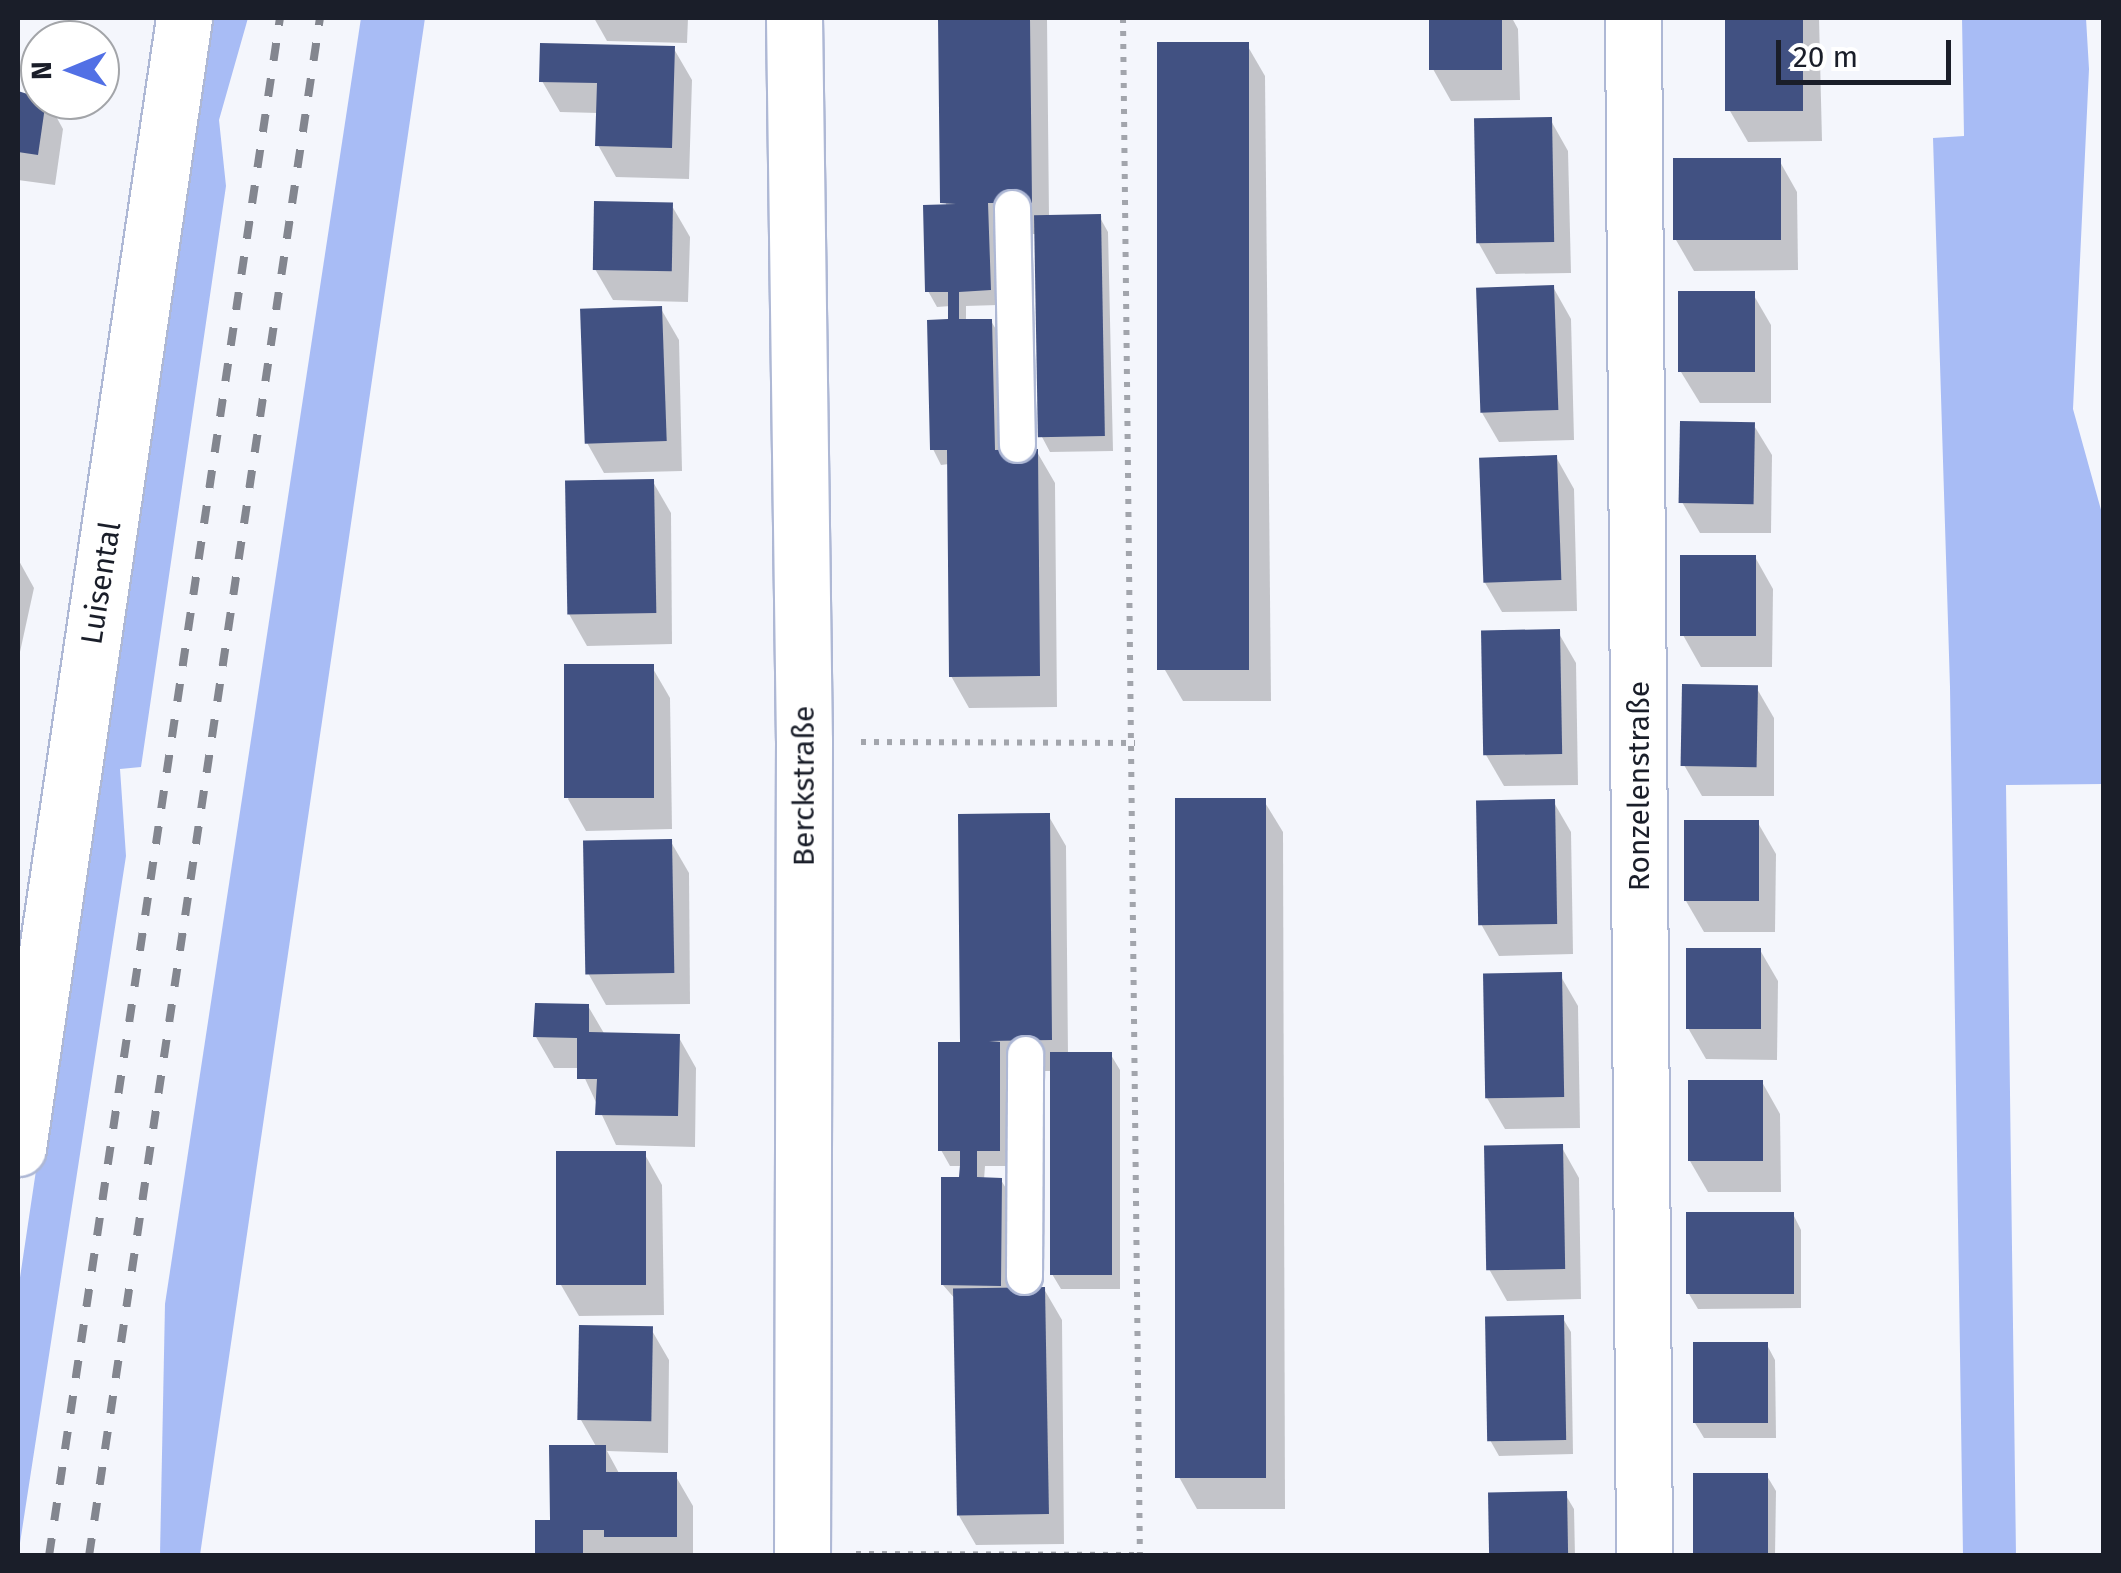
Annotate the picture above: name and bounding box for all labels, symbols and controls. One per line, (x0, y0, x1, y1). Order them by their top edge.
north arrow (20, 20, 120, 120)
scale bar (1781, 20, 1956, 82)
text: 20 m (1793, 39, 1858, 75)
text: N (25, 61, 58, 80)
street label: Luisental (74, 519, 128, 647)
street label: Ronzelenstraße (1621, 681, 1657, 891)
street label: Berckstraße (786, 706, 822, 866)

